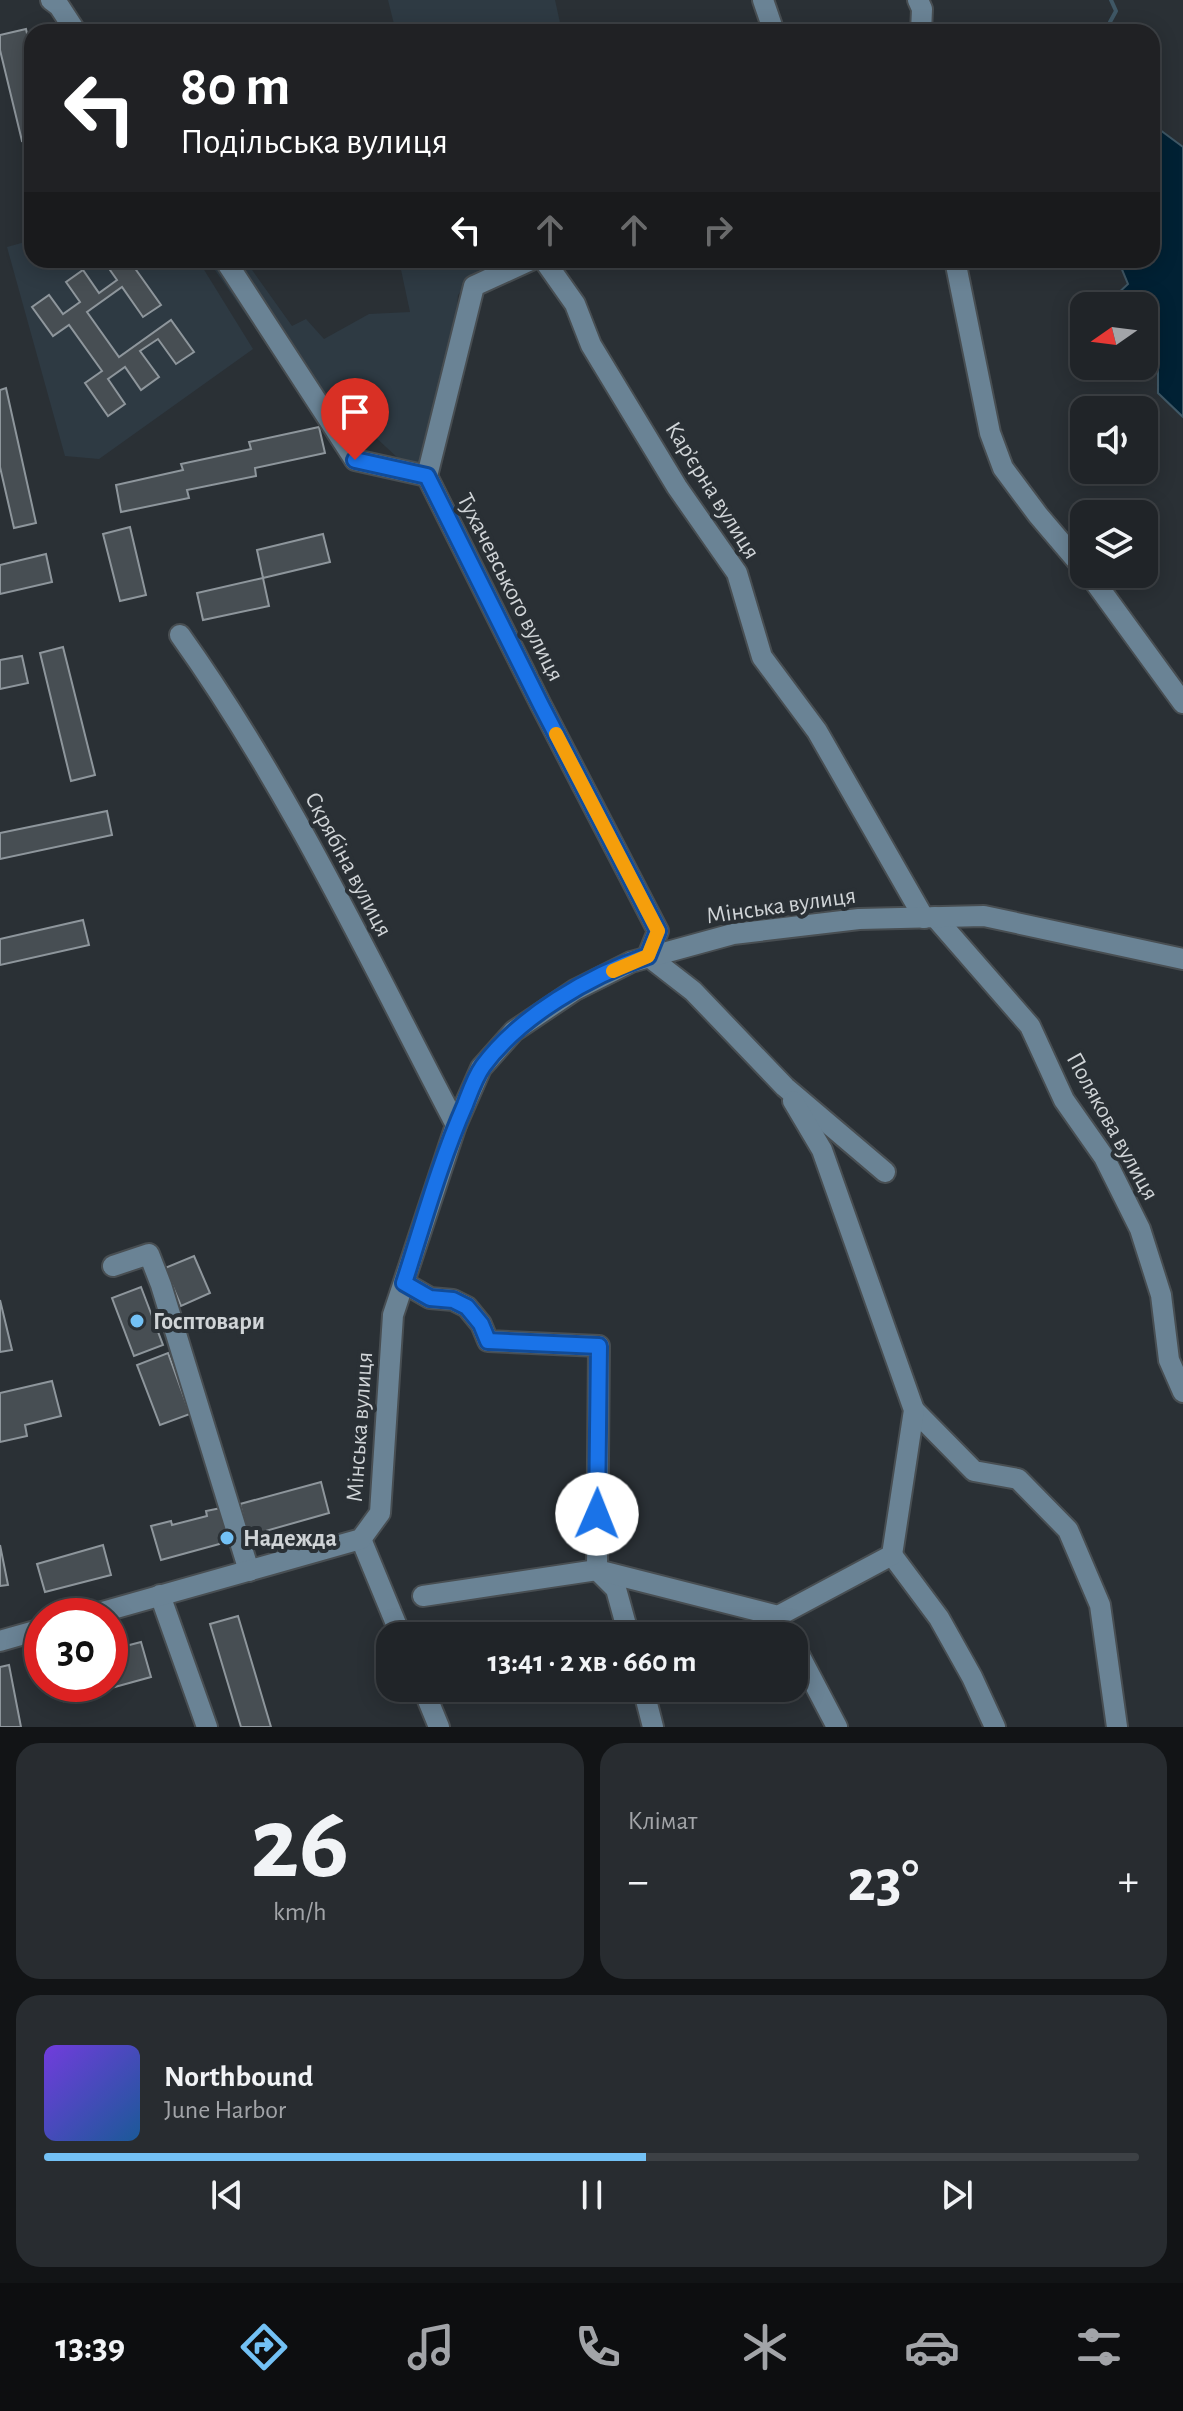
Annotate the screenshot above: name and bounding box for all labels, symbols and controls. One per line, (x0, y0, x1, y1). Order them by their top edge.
icon: left (48, 56, 152, 160)
text: 80 m (180, 59, 290, 115)
text: Подільська вулиця (180, 124, 448, 160)
icon: left (444, 208, 488, 252)
icon: ahead (528, 208, 572, 252)
icon: ahead (612, 208, 656, 252)
icon: right (696, 208, 740, 252)
north arrow (1070, 292, 1158, 380)
map controls (1070, 292, 1158, 588)
pin (321, 378, 389, 460)
icon: arrive (333, 390, 377, 434)
button: sound (1070, 396, 1158, 484)
street label: Кар’єрна вулиця (660, 418, 764, 563)
street label: Тухачевського вулиця (452, 490, 568, 685)
button: layers (1070, 500, 1158, 588)
street label: Скрябіна вулиця (300, 788, 396, 941)
street label: Мінська вулиця (705, 884, 858, 928)
street label: Полякова вулиця (1062, 1049, 1163, 1204)
place label: Госптовари (153, 1310, 265, 1334)
marker: Госптовари (128, 1312, 146, 1330)
street label: Мінська вулиця (343, 1351, 377, 1503)
position arrow (555, 1472, 639, 1556)
place label: Надежда (243, 1527, 337, 1551)
marker: Надежда (218, 1529, 236, 1547)
speed limit sign: 30 (24, 1598, 128, 1702)
text: 13:41 · 2 хв · 660 m (487, 1647, 697, 1677)
text: 26 (250, 1793, 349, 1897)
text: Клімат (628, 1808, 697, 1834)
text: 23° (847, 1852, 919, 1912)
text: − (628, 1860, 649, 1904)
text: + (1118, 1860, 1139, 1904)
text: km/h (273, 1899, 327, 1925)
text: Northbound (164, 2062, 313, 2092)
text: June Harbor (164, 2097, 286, 2123)
icon: previous (205, 2173, 249, 2217)
icon: pause (570, 2173, 614, 2217)
icon: next (935, 2173, 979, 2217)
icon: directions (236, 2319, 292, 2375)
icon: music (403, 2319, 459, 2375)
icon: phone (570, 2319, 626, 2375)
icon: climate (737, 2319, 793, 2375)
icon: car (904, 2319, 960, 2375)
icon: filters (1071, 2319, 1127, 2375)
text: 13:39 (56, 2329, 125, 2365)

